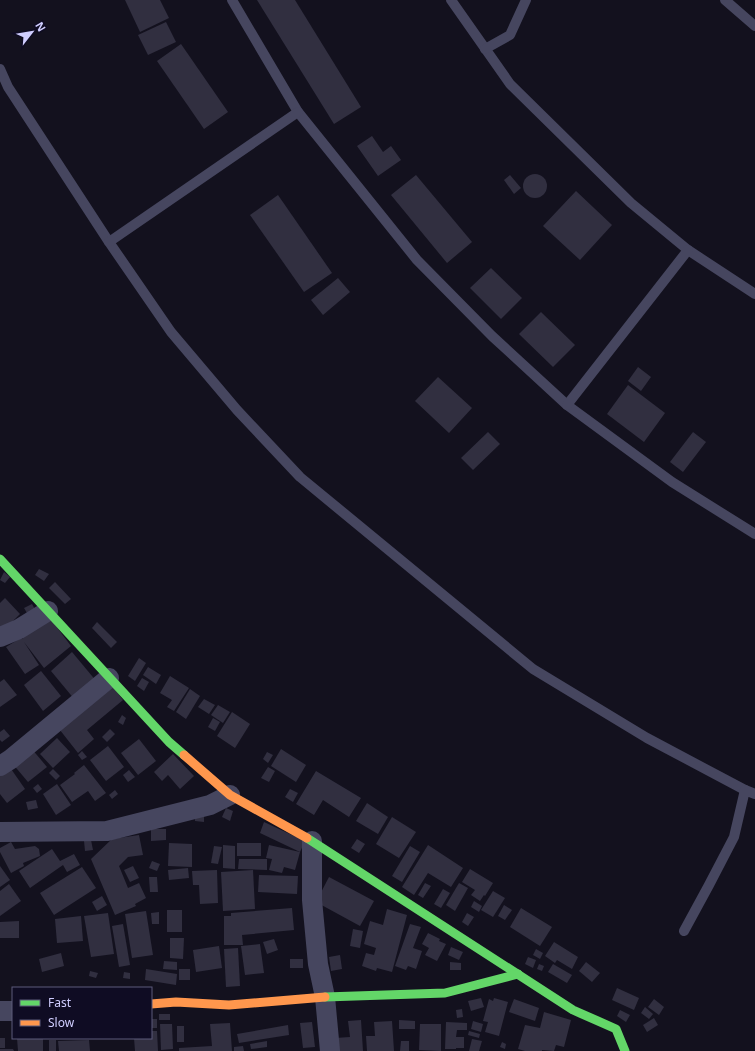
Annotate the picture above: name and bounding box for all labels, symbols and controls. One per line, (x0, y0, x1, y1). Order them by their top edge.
north arrow (12, 12, 52, 52)
text: N (32, 19, 50, 34)
legend (12, 987, 152, 1039)
text: Fast (48, 994, 72, 1011)
text: Slow (48, 1014, 75, 1031)

